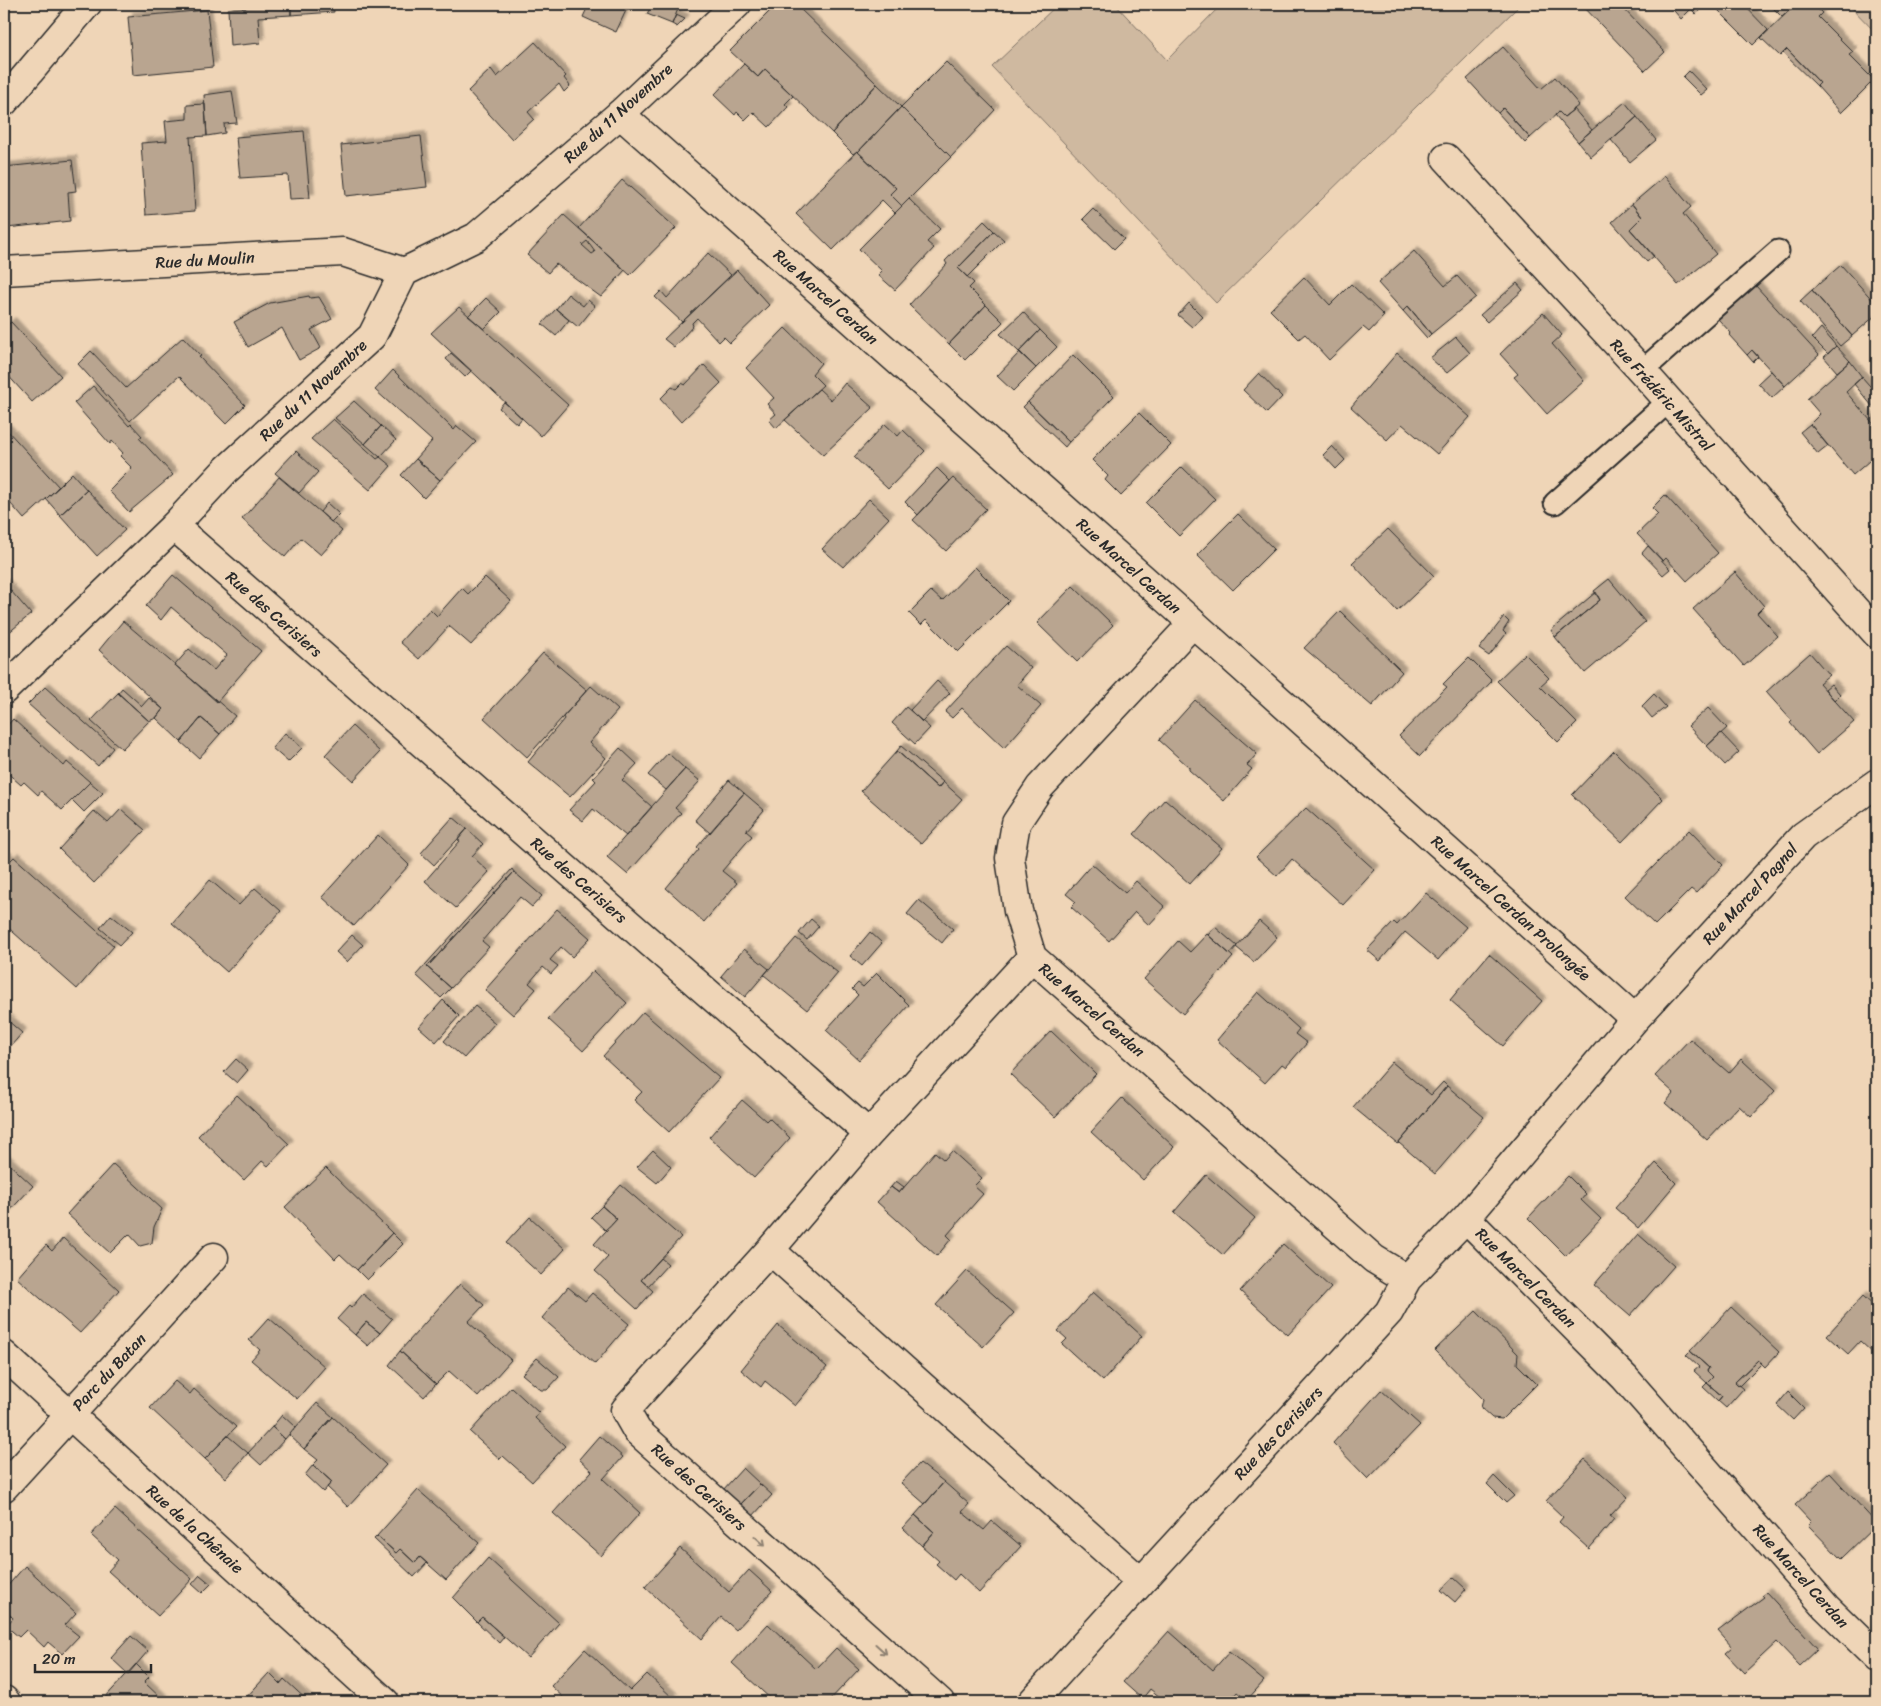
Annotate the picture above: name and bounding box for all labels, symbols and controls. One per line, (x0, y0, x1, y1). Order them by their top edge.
street label: Rue du 11 Novembre (556, 55, 680, 171)
street label: Rue Marcel Cerdan (767, 241, 886, 353)
street label: Rue du Moulin (155, 243, 256, 277)
street label: Rue du 11 Novembre (252, 332, 374, 448)
street label: Rue Frédéric Mistral (1603, 332, 1721, 459)
street label: Rue Marcel Cerdan (1070, 510, 1189, 622)
street label: Rue des Cerisiers (219, 563, 329, 665)
street label: Rue Marcel Cerdan Prolongée (1424, 828, 1598, 988)
street label: Rue des Cerisiers (524, 829, 634, 931)
street label: Rue Marcel Pagnol (1695, 836, 1806, 952)
street label: Rue Marcel Cerdan (1032, 955, 1152, 1065)
street label: Rue Marcel Cerdan (1468, 1220, 1584, 1336)
street label: Parc du Batan (64, 1325, 154, 1418)
street label: Rue des Cerisiers (1226, 1379, 1330, 1487)
street label: Rue des Cerisiers (644, 1436, 754, 1538)
street label: Rue de la Chênaie (139, 1477, 251, 1581)
street label: Rue Marcel Cerdan (1745, 1517, 1857, 1636)
one-way arrow (753, 1535, 766, 1547)
scale bar (35, 1641, 151, 1673)
one-way arrow (875, 1643, 888, 1655)
text: 20 m (42, 1646, 76, 1672)

